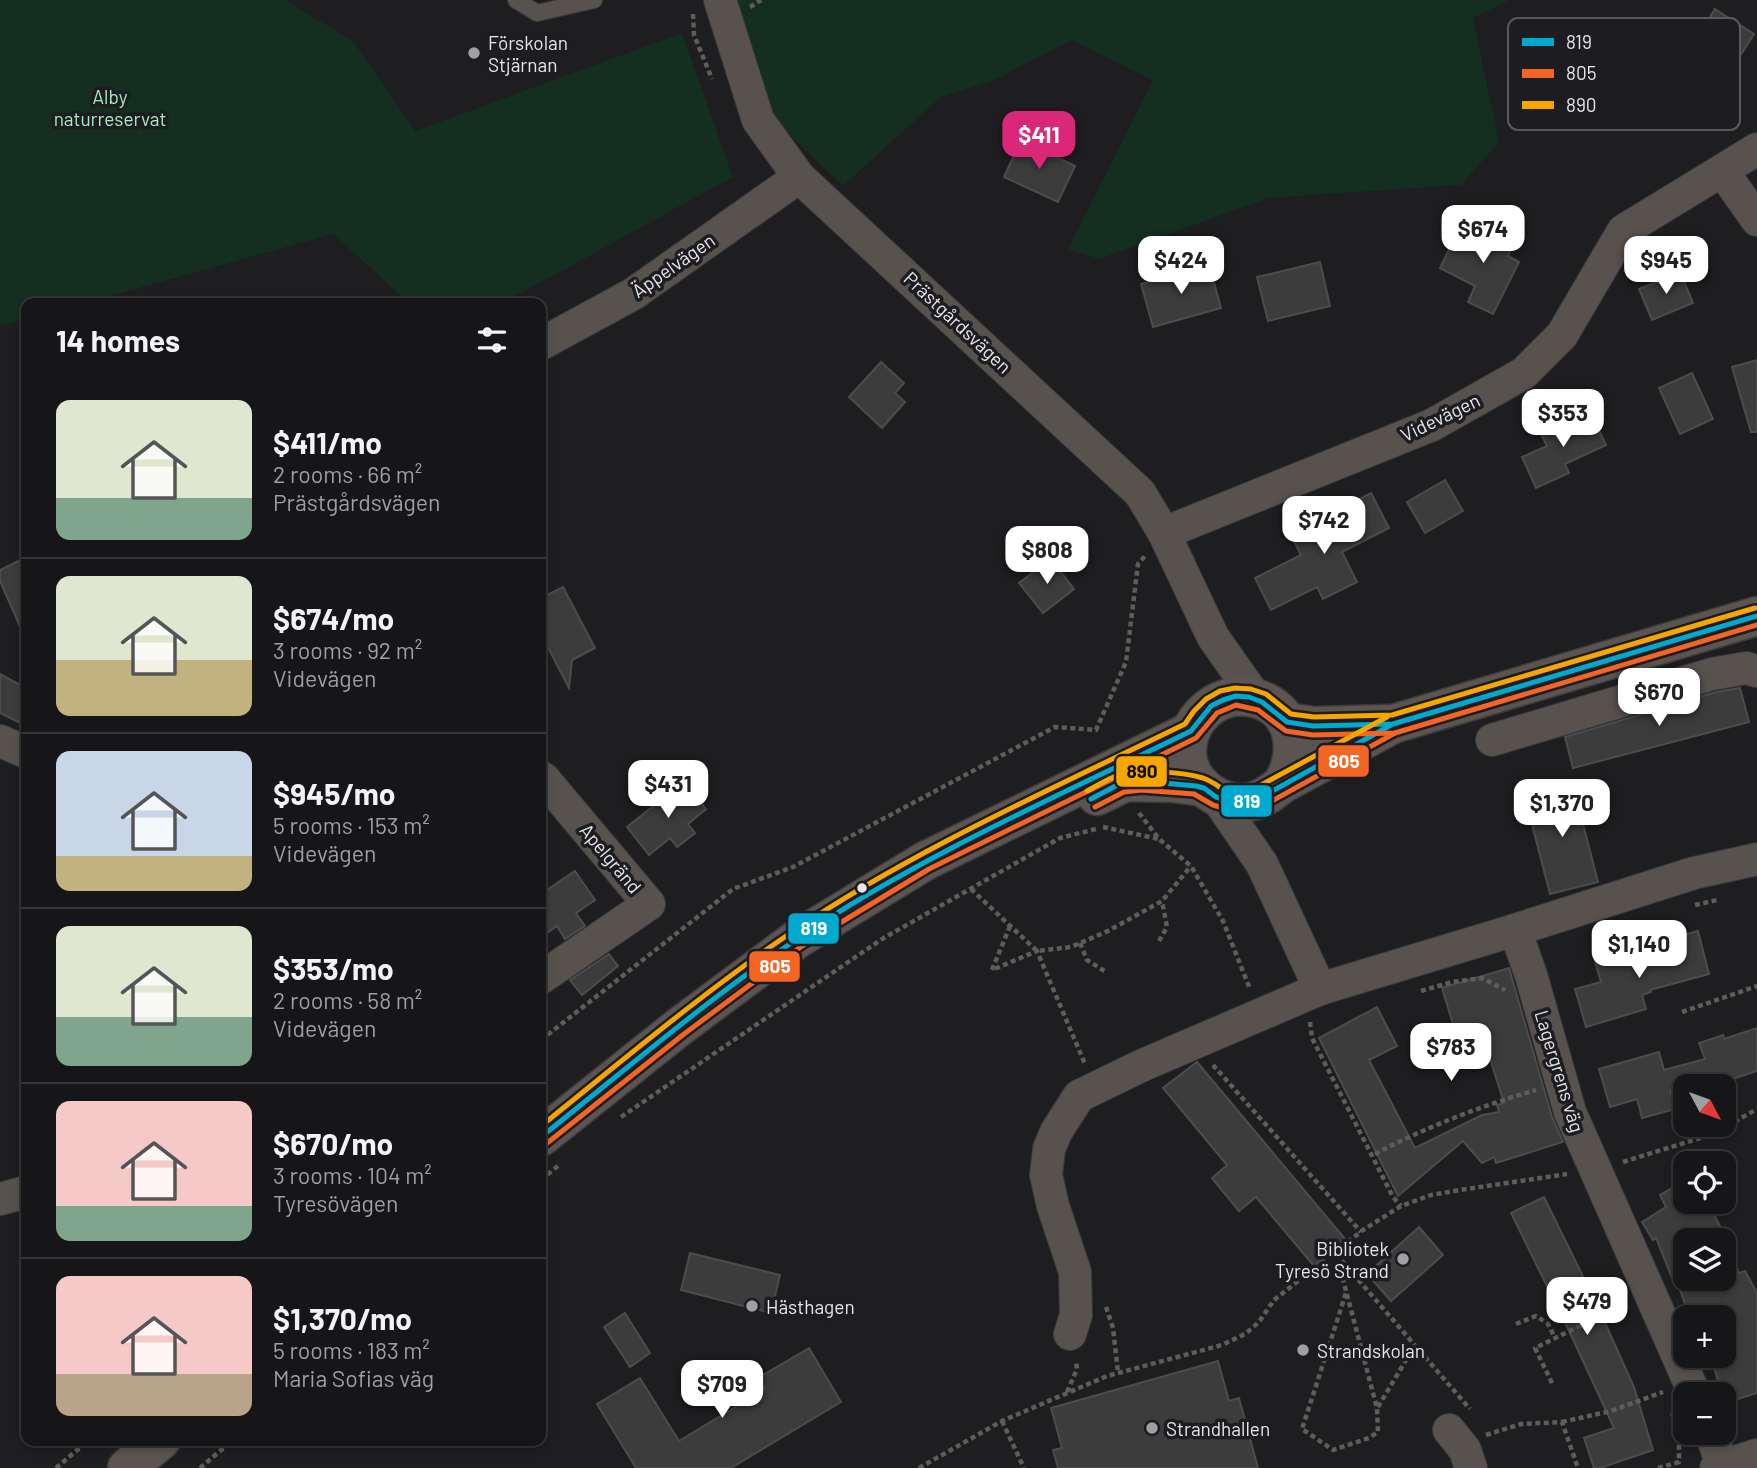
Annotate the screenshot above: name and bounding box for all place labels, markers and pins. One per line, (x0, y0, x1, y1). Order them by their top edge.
place label: Förskolan Stjärnan (488, 31, 568, 76)
marker: Förskolan Stjärnan (466, 45, 482, 61)
pin: $411 (998, 111, 1080, 171)
pin: $674 (1442, 205, 1524, 265)
pin: $424 (1140, 236, 1222, 296)
pin: $945 (1625, 236, 1707, 296)
pin: $353 (1522, 390, 1604, 449)
pin: $742 (1283, 496, 1365, 556)
pin: $808 (1006, 526, 1088, 586)
pin: $670 (1618, 668, 1700, 728)
pin: $431 (627, 760, 709, 820)
pin: $1,370 (1505, 780, 1619, 839)
unlabelled marker (855, 881, 869, 895)
pin: $1,140 (1582, 920, 1696, 980)
pin: $783 (1410, 1024, 1492, 1083)
place label: Bibliotek Tyresö Strand (1275, 1237, 1389, 1282)
marker: Bibliotek Tyresö Strand (1395, 1251, 1411, 1267)
pin: $479 (1546, 1278, 1628, 1337)
place label: Hästhagen (766, 1295, 855, 1318)
marker: Hästhagen (744, 1298, 760, 1314)
place label: Strandskolan (1317, 1339, 1425, 1362)
marker: Strandskolan (1295, 1342, 1311, 1358)
pin: $709 (681, 1360, 763, 1420)
place label: Strandhallen (1166, 1417, 1270, 1440)
marker: Strandhallen (1144, 1420, 1160, 1436)

